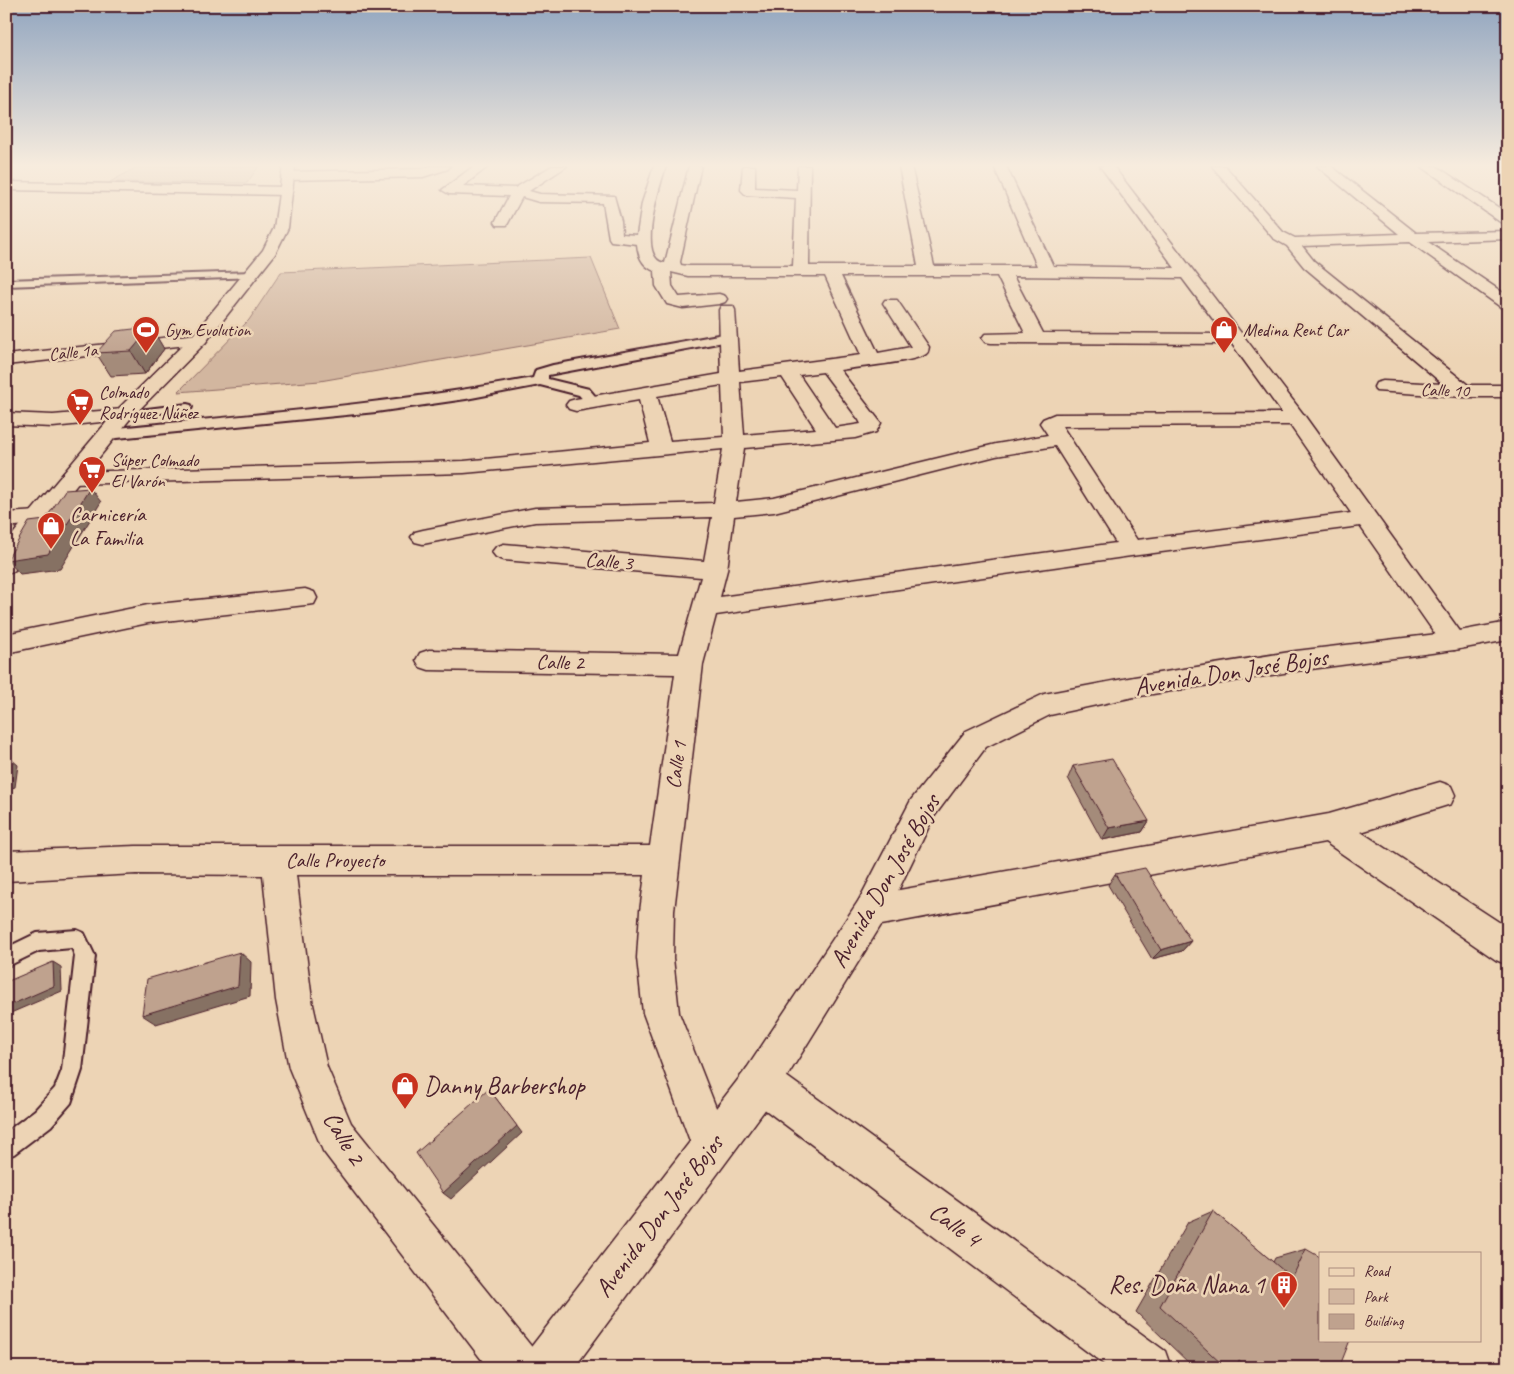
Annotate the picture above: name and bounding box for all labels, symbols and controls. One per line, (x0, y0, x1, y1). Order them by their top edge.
sports icon: Gym Evolution (131, 315, 161, 354)
shop icon: Medina Rent Car (1209, 315, 1239, 354)
place label: Gym Evolution (165, 319, 251, 341)
place label: Medina Rent Car (1243, 319, 1350, 341)
street label: Calle 1a (48, 338, 99, 365)
street label: Calle 10 (1420, 378, 1472, 402)
place label: Colmado Rodríguez Núñez (99, 381, 200, 424)
supermarket icon: Colmado Rodríguez Núñez (65, 387, 95, 426)
place label: Súper Colmado El Varón (111, 449, 200, 492)
supermarket icon: Súper Colmado El Varón (77, 455, 107, 494)
place label: Carnicería La Familia (70, 501, 147, 551)
shop icon: Carnicería La Familia (36, 511, 66, 550)
street label: Calle 3 (584, 546, 635, 576)
street label: Avenida Don José Bojos (1132, 641, 1332, 703)
street label: Calle 2 (536, 649, 586, 675)
street label: Calle 1 (660, 738, 692, 790)
street label: Avenida Don José Bojos (822, 786, 949, 973)
street label: Calle Proyecto (286, 847, 387, 873)
place label: Danny Barbershop (424, 1070, 586, 1102)
shop icon: Danny Barbershop (390, 1071, 420, 1110)
street label: Calle 2 (316, 1105, 373, 1172)
street label: Avenida Don José Bojos (588, 1127, 732, 1304)
street label: Calle 4 (923, 1195, 990, 1256)
legend (1319, 1252, 1482, 1342)
text: Road (1364, 1262, 1391, 1281)
place label: Res. Doña Nana 1 (1109, 1269, 1267, 1301)
building icon: Res. Doña Nana 1 (1269, 1270, 1299, 1309)
text: Park (1364, 1288, 1389, 1307)
text: Building (1364, 1312, 1404, 1331)

